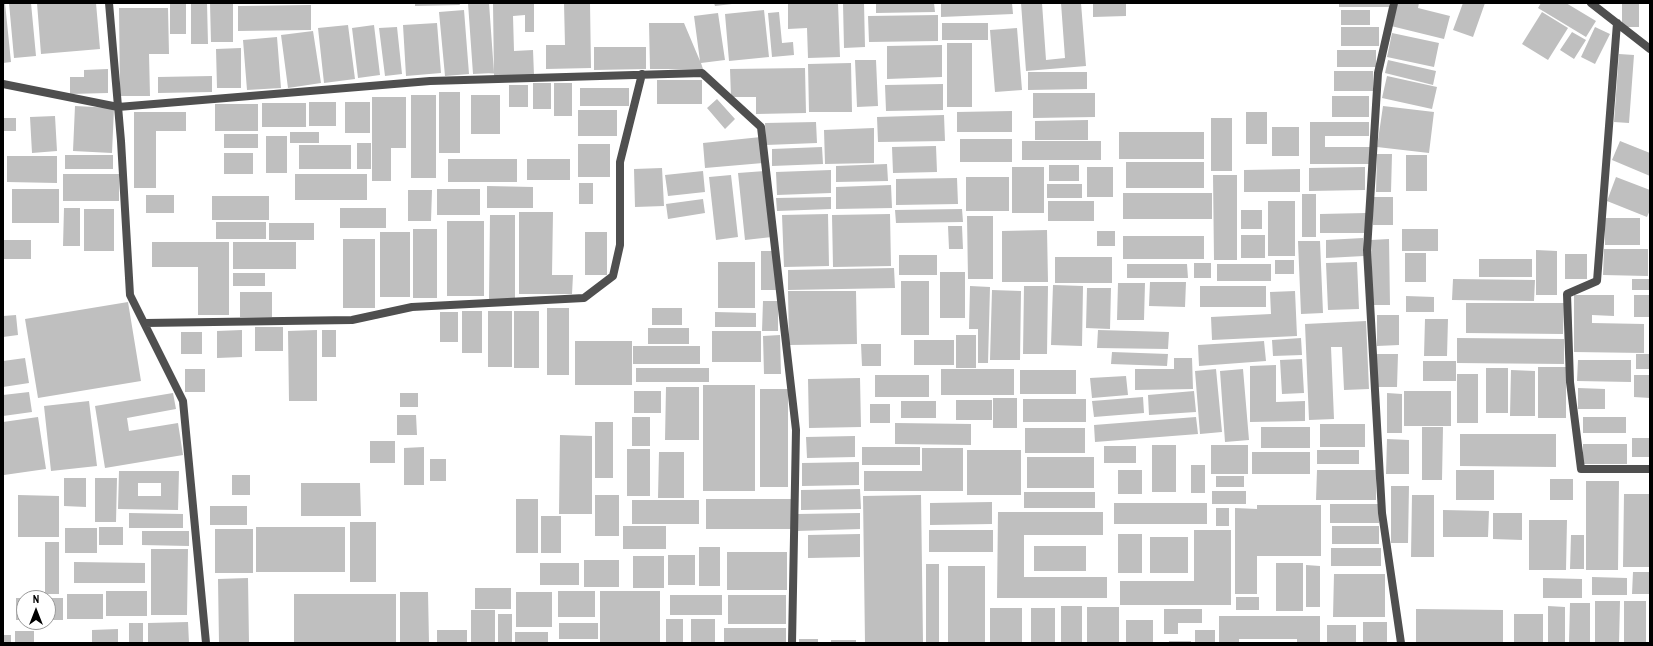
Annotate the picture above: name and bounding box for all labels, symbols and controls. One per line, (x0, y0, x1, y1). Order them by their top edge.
north arrow (16, 590, 56, 630)
text: N (33, 592, 39, 606)

